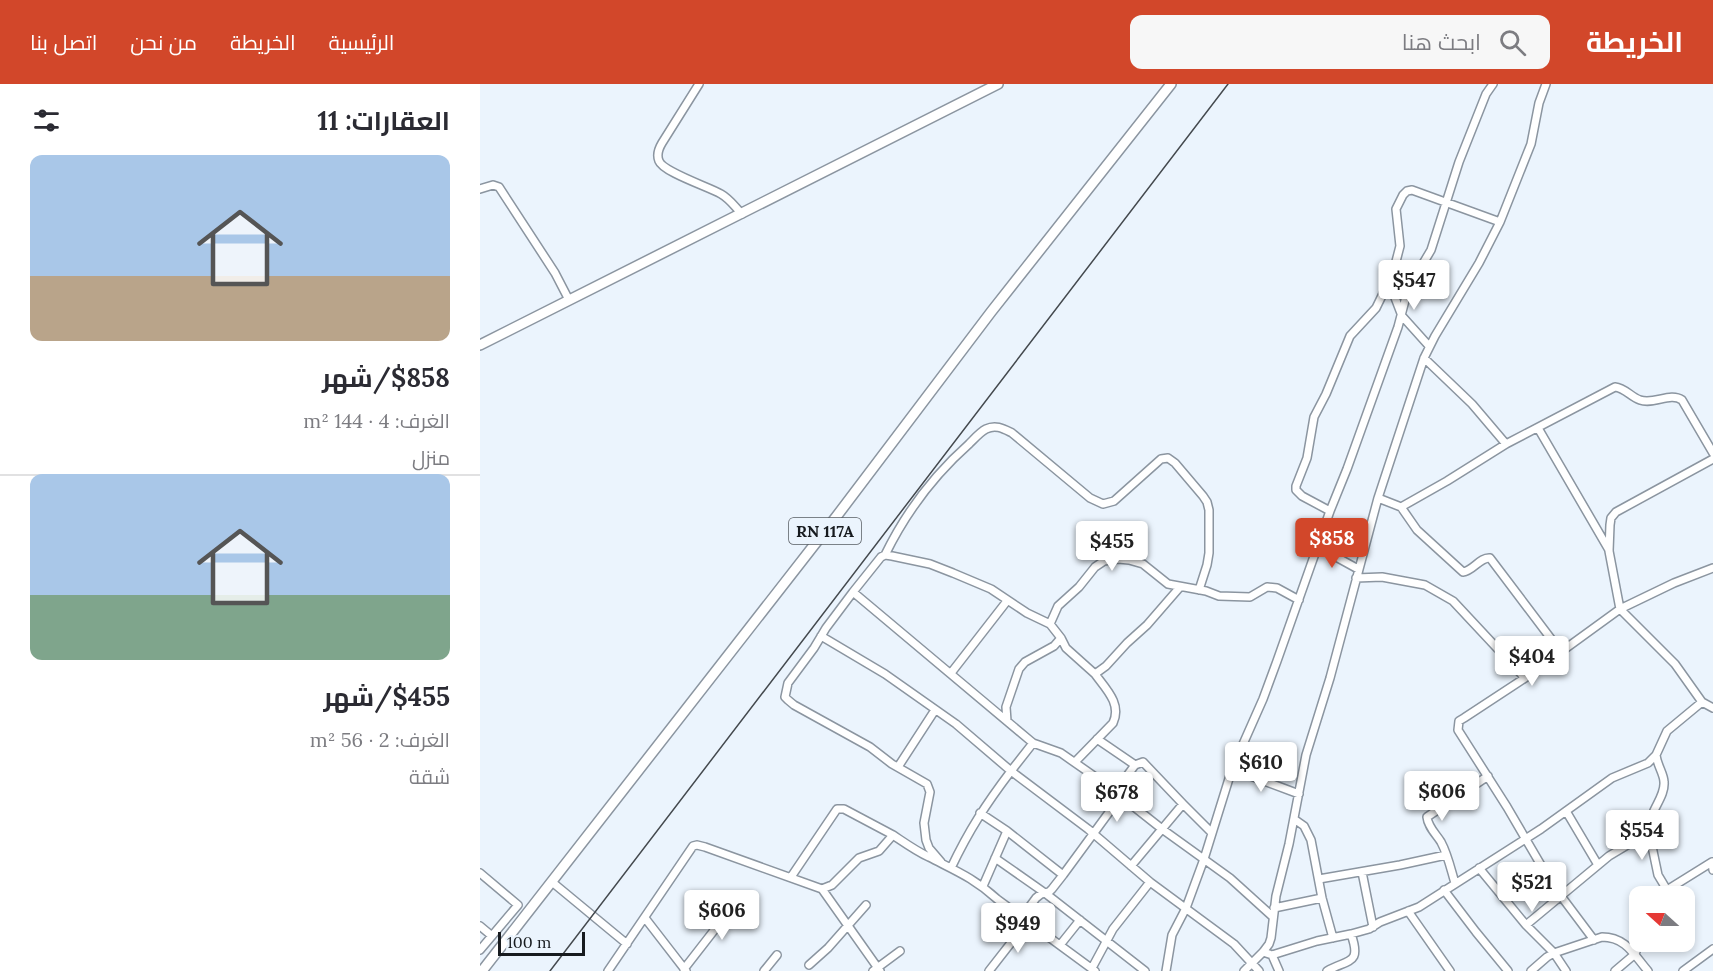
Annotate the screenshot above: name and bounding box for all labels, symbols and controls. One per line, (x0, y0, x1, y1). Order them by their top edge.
search box (1130, 15, 1550, 69)
text: الخريطة (1586, 24, 1683, 60)
icon: search (1496, 26, 1529, 59)
text: ابحث هنا (1402, 28, 1481, 56)
text: اتصل بنا (30, 29, 97, 56)
text: من نحن (130, 29, 197, 56)
text: الخريطة (230, 29, 296, 56)
text: الرئيسية (329, 29, 394, 56)
icon: filters (30, 104, 63, 137)
text: العقارات: 11 (317, 104, 450, 137)
icon: home (186, 194, 294, 302)
pin: $547 (1378, 260, 1450, 311)
text: $547 (1392, 267, 1436, 292)
text: $858/شهر (322, 361, 450, 394)
text: الغرف: 4 · 144 m² (303, 408, 450, 433)
text: منزل (412, 445, 450, 470)
icon: home (186, 513, 294, 621)
road number: RN 117A (789, 518, 861, 544)
pin: $858 (1296, 518, 1368, 569)
pin: $455 (1076, 521, 1148, 572)
text: $858 (1309, 525, 1355, 550)
text: $455 (1090, 528, 1134, 553)
pin: $404 (1496, 636, 1568, 687)
text: $404 (1509, 643, 1555, 668)
text: $455/شهر (323, 680, 450, 713)
text: الغرف: 2 · 56 m² (310, 727, 450, 752)
pin: $610 (1225, 742, 1297, 793)
text: $610 (1239, 749, 1283, 774)
text: شقة (409, 764, 450, 789)
pin: $606 (1406, 771, 1478, 822)
pin: $678 (1081, 772, 1153, 823)
text: $606 (1418, 778, 1466, 803)
text: $678 (1095, 779, 1139, 804)
pin: $554 (1606, 810, 1678, 861)
text: $554 (1620, 817, 1664, 842)
pin: $521 (1496, 862, 1568, 913)
text: $521 (1511, 869, 1553, 894)
north arrow (1629, 886, 1695, 952)
map controls (1629, 886, 1695, 952)
pin: $606 (686, 890, 758, 941)
text: $606 (698, 897, 746, 922)
pin: $949 (982, 903, 1054, 954)
text: $949 (995, 910, 1041, 935)
scale bar (498, 929, 585, 956)
text: 100 m (507, 932, 551, 952)

